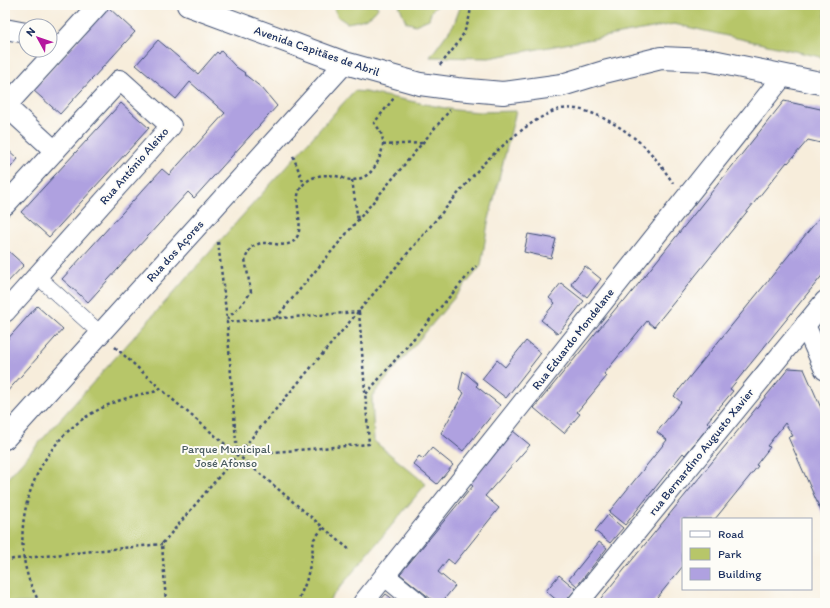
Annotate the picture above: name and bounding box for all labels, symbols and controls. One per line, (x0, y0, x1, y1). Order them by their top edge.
north arrow (18, 18, 58, 58)
street label: Avenida Capitães de Abril (252, 23, 382, 79)
text: N (23, 25, 38, 39)
street label: Rua António Aleixo (97, 124, 171, 208)
street label: Rua dos Açores (144, 217, 206, 285)
street label: Rua Eduardo Mondelane (529, 285, 617, 392)
street label: rua Bernardino Augusto Xavier (645, 385, 757, 518)
park label: Parque Municipal José Afonso (182, 442, 271, 470)
legend (682, 518, 812, 590)
text: Road (718, 527, 744, 541)
text: Park (718, 547, 742, 561)
text: Building (718, 567, 762, 581)

